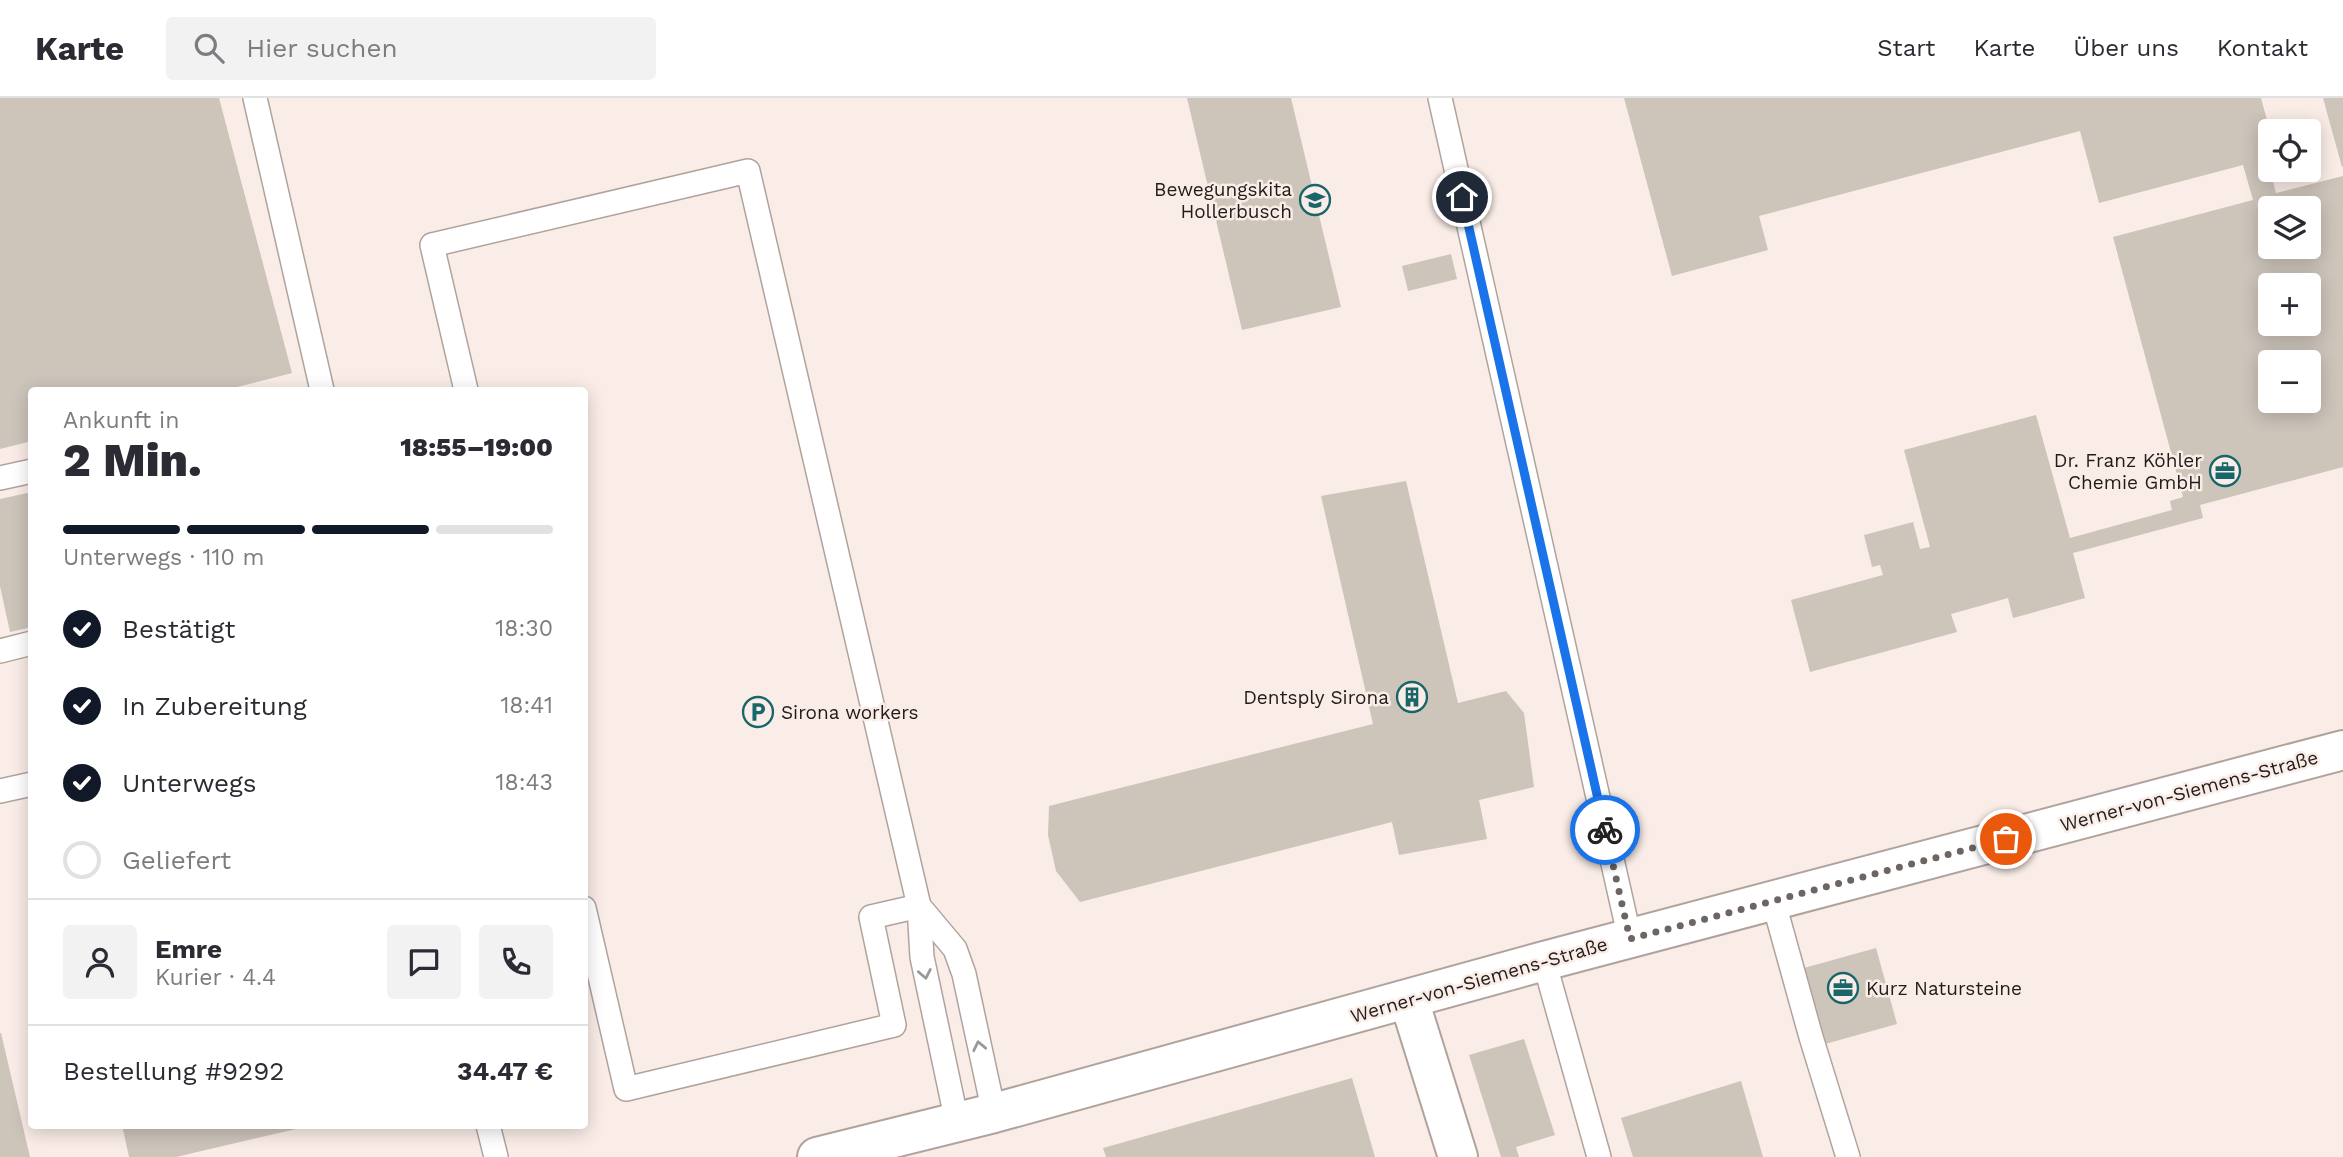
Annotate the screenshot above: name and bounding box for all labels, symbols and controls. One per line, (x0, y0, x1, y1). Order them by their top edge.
search box (166, 17, 656, 80)
text: Karte (35, 29, 124, 68)
icon: search (190, 29, 228, 67)
text: Hier suchen (246, 33, 398, 63)
text: Start (1877, 34, 1935, 62)
text: Karte (1973, 34, 2035, 62)
text: Über uns (2073, 34, 2179, 62)
text: Kontakt (2217, 34, 2308, 62)
map controls (2258, 119, 2321, 413)
button: locate (2258, 119, 2321, 182)
pin (1432, 167, 1492, 227)
place label: Bewegungskita Hollerbusch (1154, 178, 1292, 223)
icon: home (1443, 178, 1481, 216)
school or university icon: Bewegungskita Hollerbusch (1298, 183, 1332, 217)
button: layers (2258, 196, 2321, 259)
button: + (2258, 273, 2321, 336)
button: − (2258, 350, 2321, 413)
text: Ankunft in (63, 407, 179, 434)
text: 18:55–19:00 (400, 432, 553, 462)
text: 2 Min. (63, 433, 202, 487)
place label: Dr. Franz Köhler Chemie GmbH (2054, 449, 2202, 494)
office icon: Dr. Franz Köhler Chemie GmbH (2208, 454, 2242, 488)
text: Unterwegs · 110 m (63, 544, 264, 571)
icon: check (63, 610, 101, 648)
text: Bestätigt (122, 614, 235, 644)
text: 18:30 (495, 615, 553, 642)
building icon: Dentsply Sirona (1395, 680, 1429, 714)
place label: Dentsply Sirona (1243, 686, 1389, 709)
icon: check (63, 687, 101, 725)
text: In Zubereitung (122, 691, 307, 721)
text: 18:41 (500, 692, 553, 719)
parking icon: Sirona workers (741, 695, 775, 729)
place label: Sirona workers (781, 701, 919, 724)
street label: Werner-von-Siemens-Straße (2057, 745, 2321, 837)
icon: check (63, 764, 101, 802)
text: Unterwegs (122, 768, 257, 798)
text: 18:43 (496, 769, 553, 796)
courier (1570, 795, 1640, 865)
pin (1976, 809, 2036, 869)
icon: bike (1586, 811, 1624, 849)
icon: bag (1987, 820, 2025, 858)
text: Geliefert (122, 845, 231, 875)
button: person (63, 925, 137, 999)
button: chat (387, 925, 461, 999)
button: phone (479, 925, 553, 999)
street label: Werner-von-Siemens-Straße (1348, 932, 1610, 1028)
text: Emre (155, 934, 222, 964)
text: Kurier · 4.4 (155, 964, 276, 991)
one-way arrow (917, 968, 932, 980)
office icon: Kurz Natursteine (1826, 971, 1860, 1005)
place label: Kurz Natursteine (1866, 977, 2022, 1000)
one-way arrow (973, 1040, 988, 1052)
text: Bestellung #9292 (63, 1056, 284, 1086)
text: 34.47 € (457, 1056, 553, 1086)

